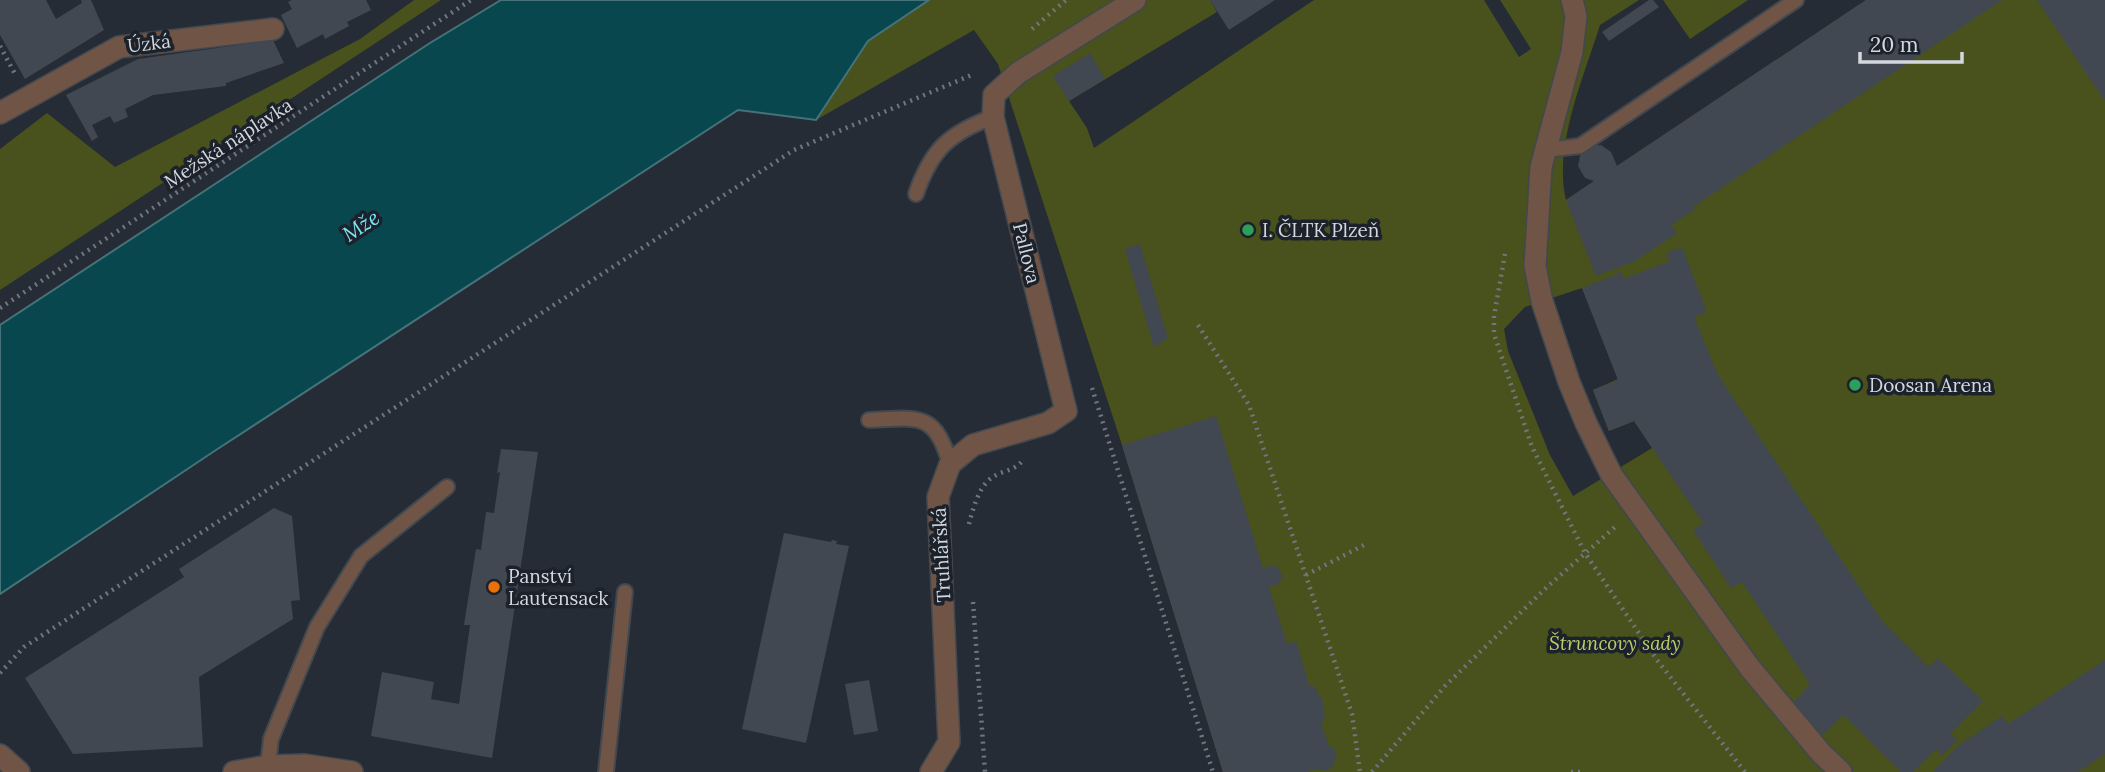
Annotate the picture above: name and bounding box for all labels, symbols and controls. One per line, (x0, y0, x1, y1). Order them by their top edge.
scale bar (1860, 21, 1962, 65)
street label: Úzká (126, 28, 172, 58)
text: 20 m (1870, 31, 1919, 58)
street label: Mežská náplavka (159, 92, 297, 193)
water label: Mže (337, 204, 385, 248)
place label: I. ČLTK Plzeň (1262, 218, 1379, 242)
street label: Pallova (1008, 220, 1046, 286)
marker: I. ČLTK Plzeň (1240, 222, 1256, 238)
place label: Doosan Arena (1869, 373, 1992, 397)
marker: Doosan Arena (1847, 377, 1863, 393)
street label: Truhlářská (927, 507, 955, 603)
place label: Panství Lautensack (508, 564, 609, 610)
marker: Panství Lautensack (486, 579, 502, 595)
park label: Štruncovy sady (1549, 631, 1681, 655)

